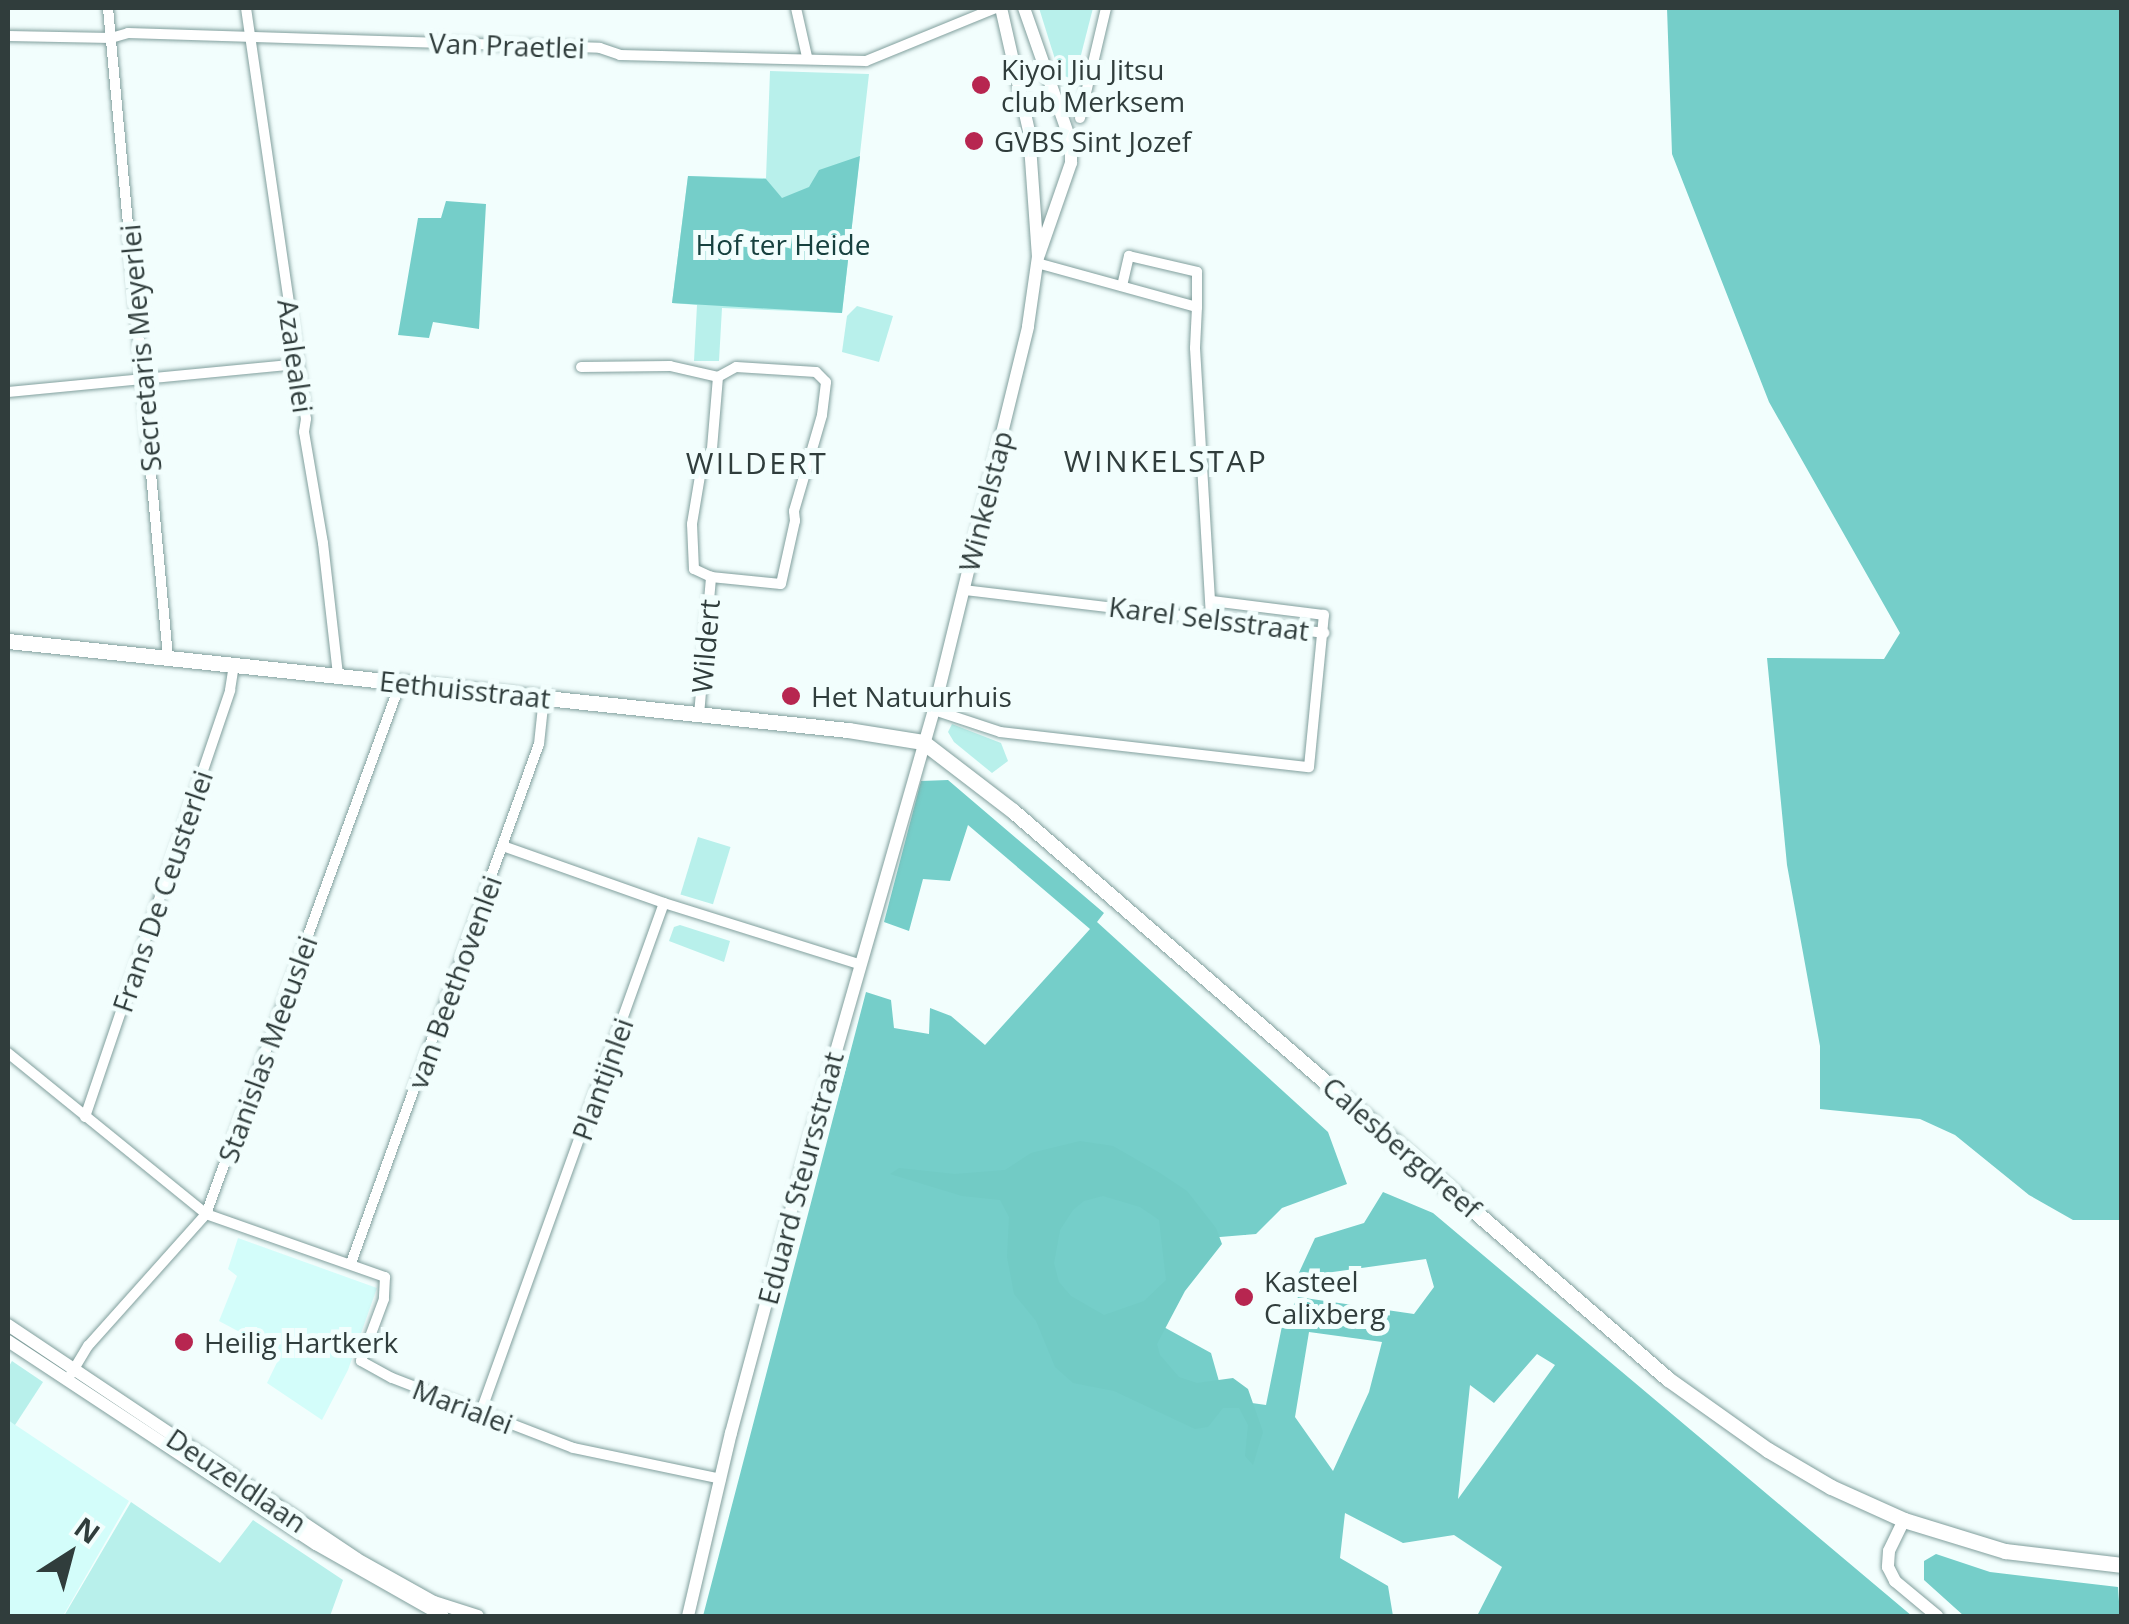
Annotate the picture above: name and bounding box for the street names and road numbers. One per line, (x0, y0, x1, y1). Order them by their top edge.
street label: Van Praetlei (428, 25, 586, 65)
street label: Secretaris Meyerlei (112, 223, 168, 473)
street label: Azalealei (271, 297, 321, 415)
street label: Winkelstap (951, 427, 1019, 575)
street label: Karel Selsstraat (1107, 589, 1311, 647)
street label: Wildert (684, 598, 726, 694)
street label: Eethuisstraat (378, 663, 552, 715)
street label: Frans De Ceusterlei (105, 766, 219, 1016)
street label: van Beethovenlei (400, 871, 508, 1093)
street label: Stanislas Meeuslei (210, 931, 324, 1167)
street label: Plantijnlei (564, 1013, 640, 1145)
street label: Eduard Steursstraat (750, 1048, 850, 1308)
street label: Calesbergdreef (1316, 1069, 1488, 1225)
street label: Marialei (408, 1372, 518, 1440)
street label: Deuzeldlaan (161, 1421, 313, 1539)

